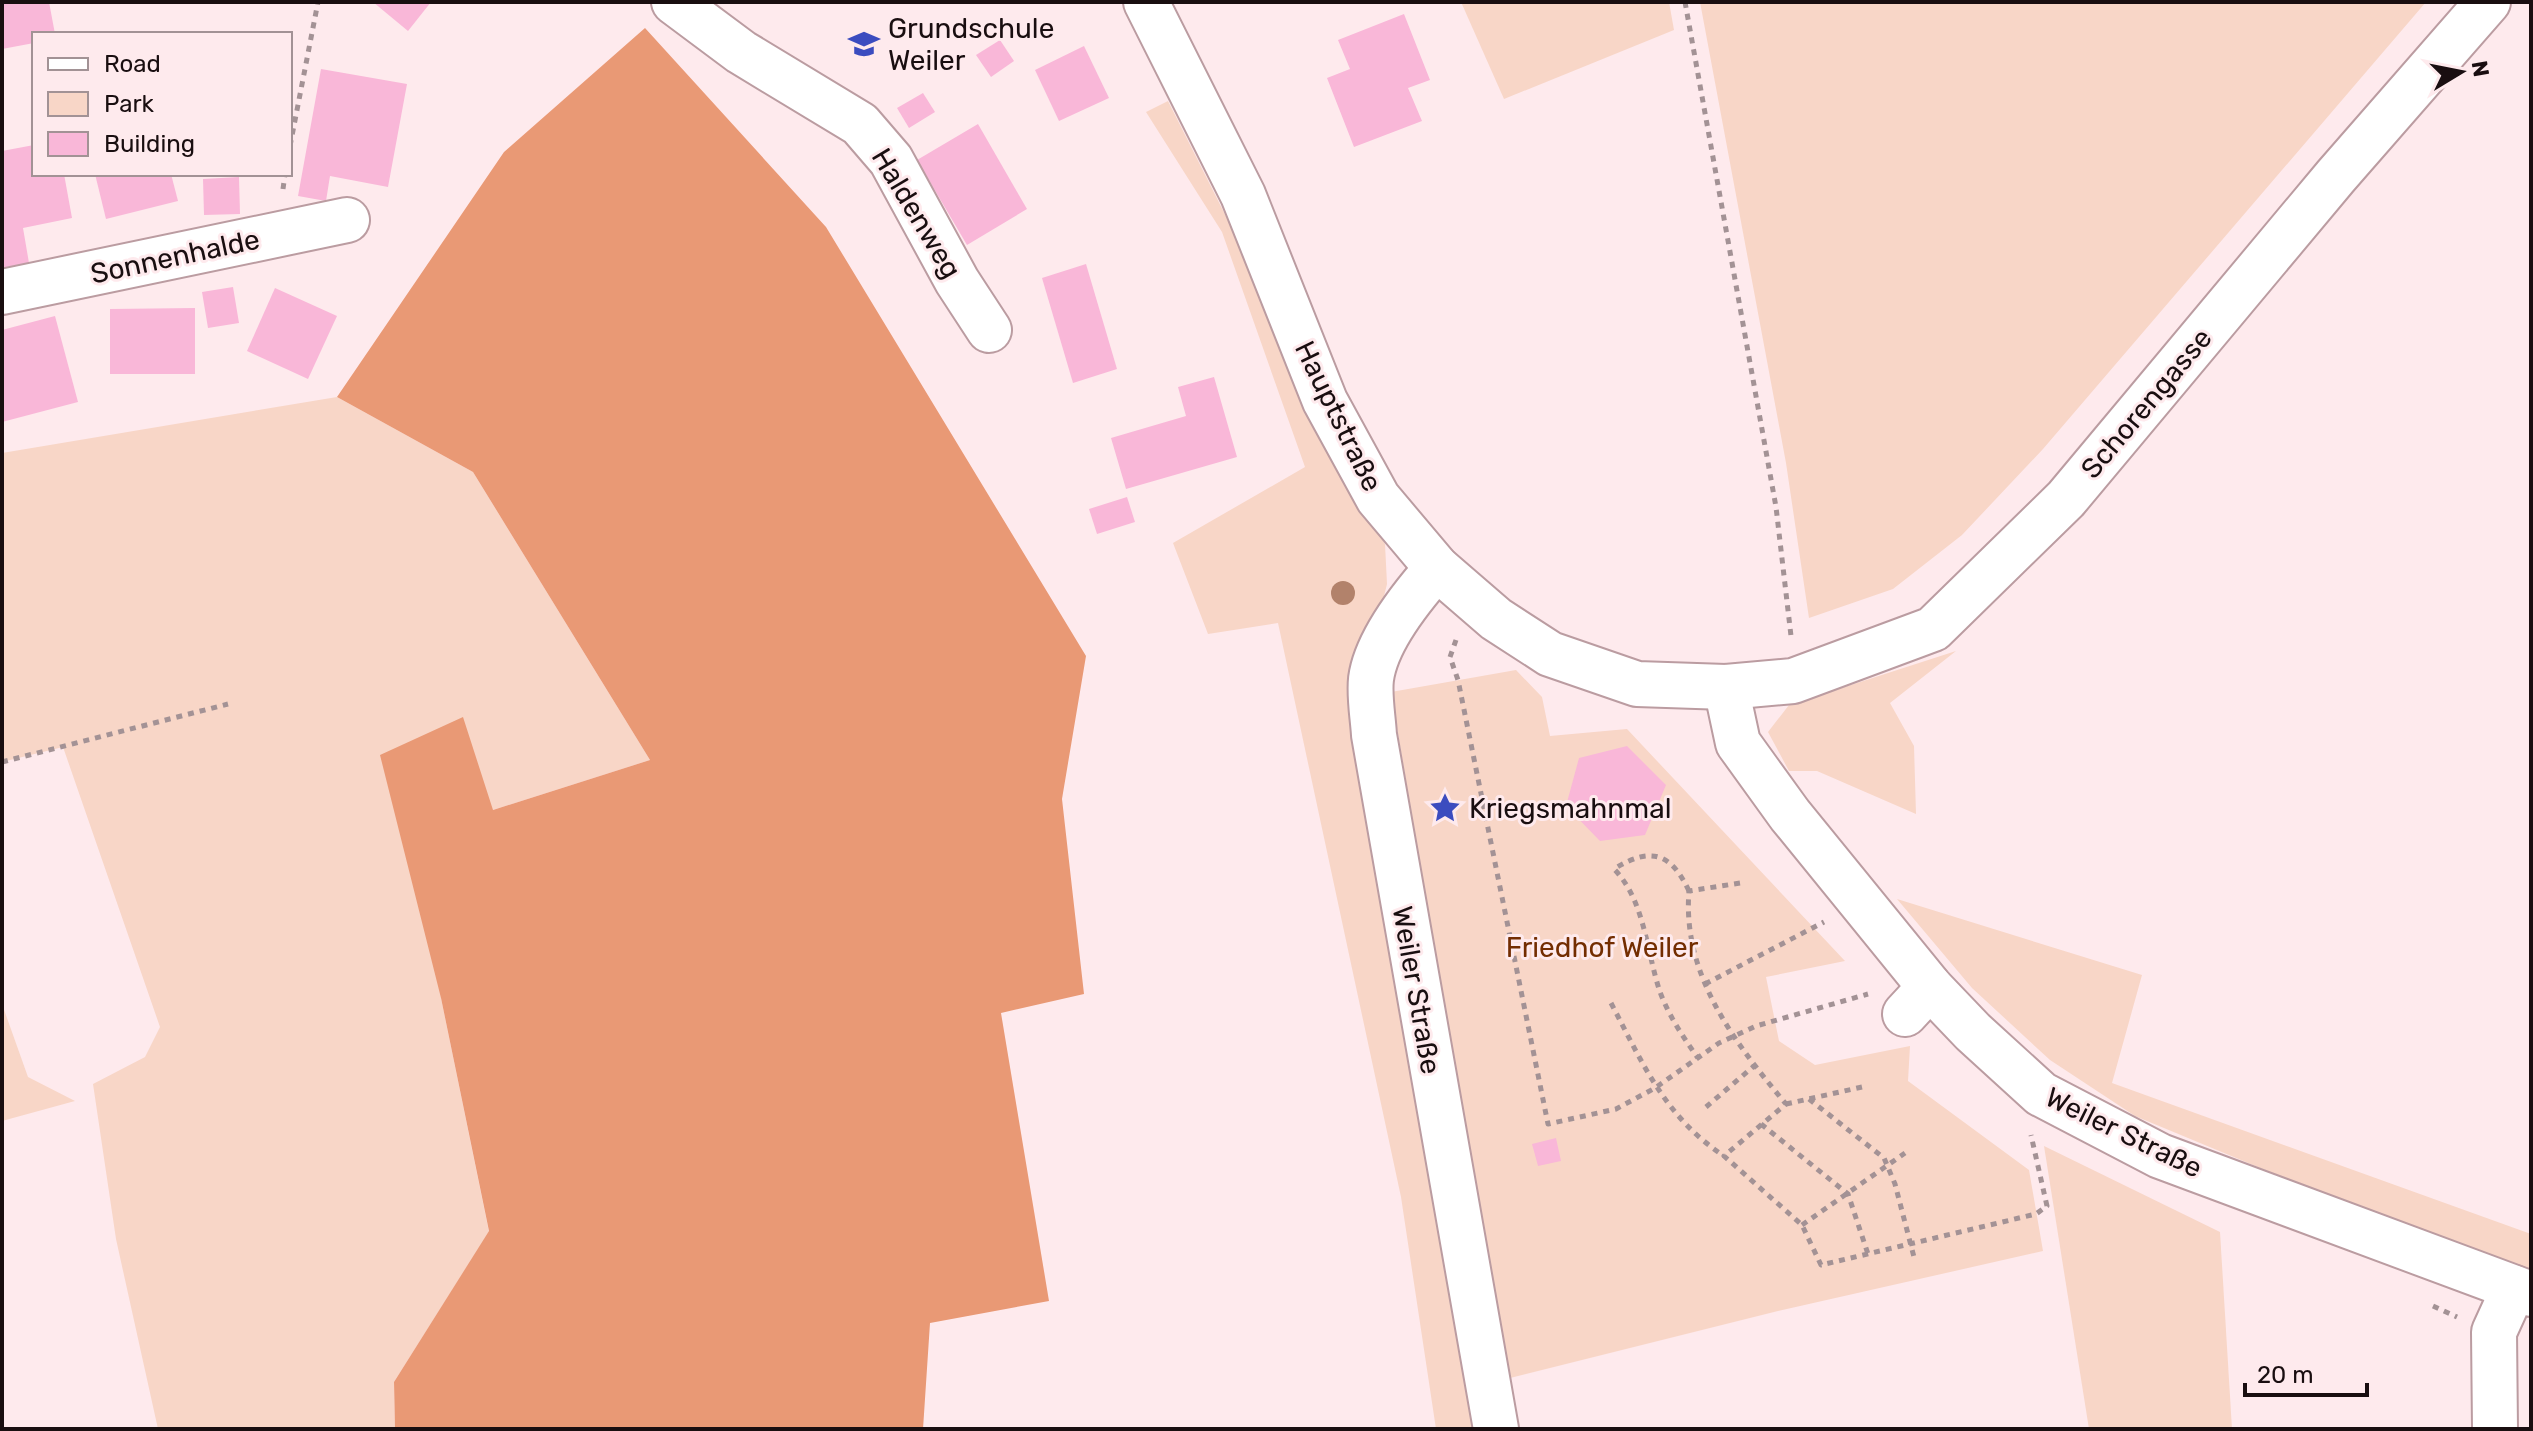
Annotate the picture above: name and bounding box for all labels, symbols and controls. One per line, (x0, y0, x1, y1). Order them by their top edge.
place label: Grundschule Weiler (888, 12, 1054, 77)
school or university icon: Grundschule Weiler (847, 27, 881, 61)
legend (32, 32, 292, 176)
north arrow (2421, 32, 2501, 112)
text: Road (104, 50, 161, 78)
text: N (2466, 58, 2495, 79)
text: Park (104, 90, 155, 118)
text: Building (104, 130, 195, 158)
street label: Haldenweg (865, 142, 968, 284)
street label: Sonnenhalde (88, 222, 263, 290)
street label: Schorengasse (2074, 322, 2219, 485)
street label: Hauptstraße (1288, 336, 1389, 497)
place icon: Kriegsmahnmal (1428, 791, 1462, 825)
place label: Kriegsmahnmal (1469, 792, 1671, 825)
street label: Weiler Straße (1385, 903, 1448, 1077)
park label: Friedhof Weiler (1506, 931, 1699, 964)
street label: Weiler Straße (2040, 1080, 2207, 1185)
scale bar (2245, 1347, 2367, 1397)
text: 20 m (2257, 1361, 2314, 1389)

